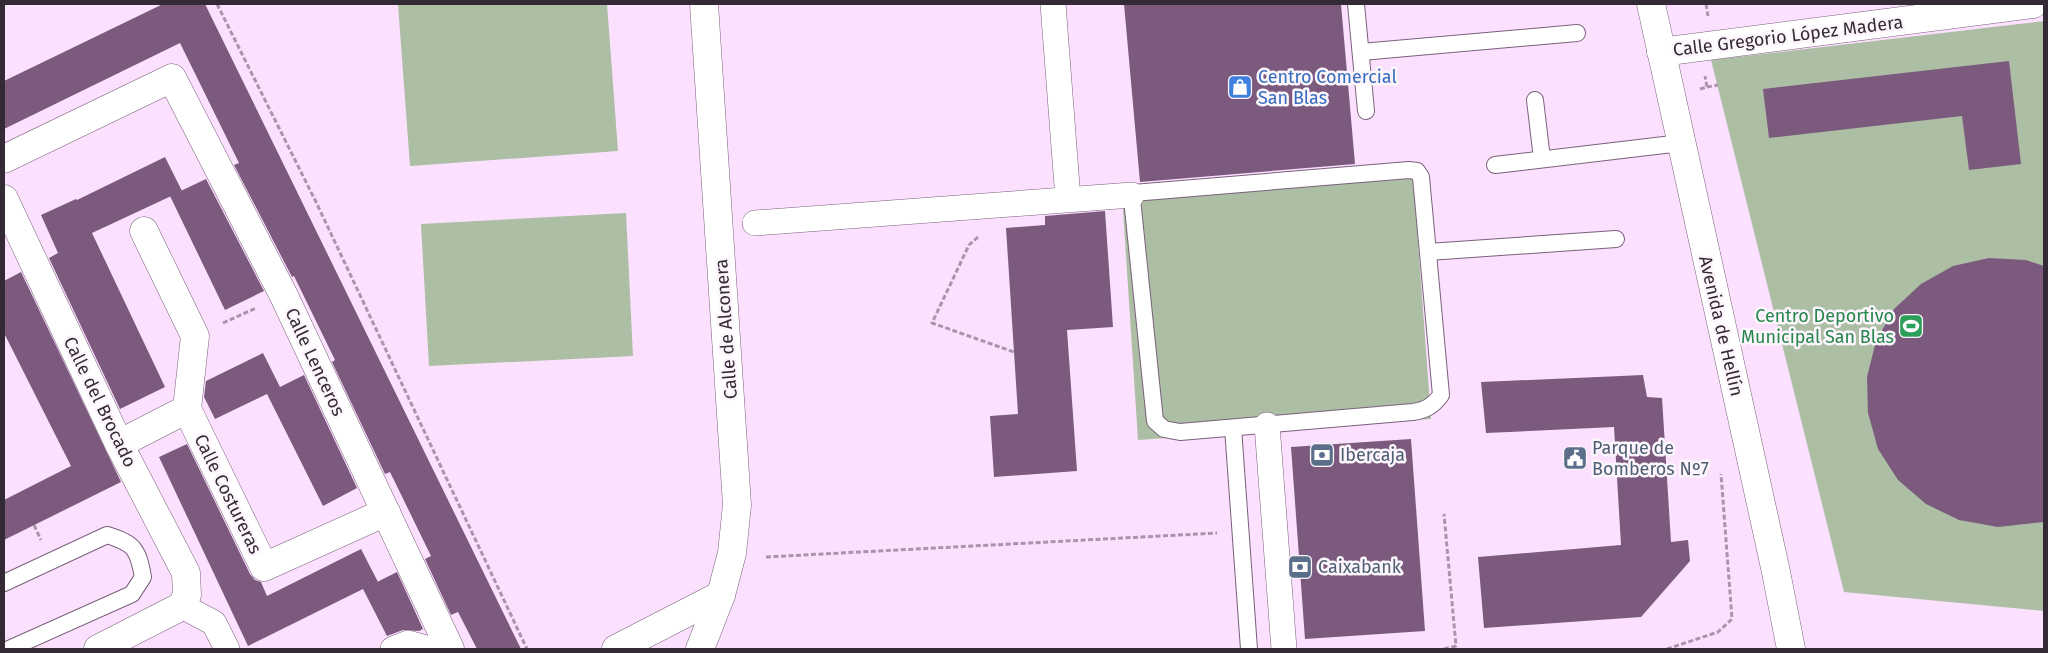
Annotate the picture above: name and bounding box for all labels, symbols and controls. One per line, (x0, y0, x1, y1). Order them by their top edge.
street label: Calle Gregorio López Madera (1672, 11, 1904, 61)
place label: Centro Comercial San Blas (1258, 66, 1397, 109)
shop icon: Centro Comercial San Blas (1227, 74, 1253, 100)
street label: Avenida de Hellín (1694, 254, 1748, 398)
street label: Calle de Alconera (710, 258, 742, 400)
street label: Calle Lenceros (280, 304, 350, 420)
place label: Centro Deportivo Municipal San Blas (1741, 305, 1894, 348)
sports icon: Centro Deportivo Municipal San Blas (1898, 313, 1924, 339)
street label: Calle del Brocado (59, 333, 141, 471)
street label: Calle Costureras (189, 430, 267, 558)
place label: Parque de Bomberos Nº7 (1592, 437, 1709, 480)
bank icon: Ibercaja (1309, 442, 1335, 468)
place label: Ibercaja (1340, 444, 1405, 466)
public building icon: Parque de Bomberos Nº7 (1562, 445, 1588, 471)
bank icon: Caixabank (1287, 554, 1313, 580)
place label: Caixabank (1318, 556, 1402, 578)

